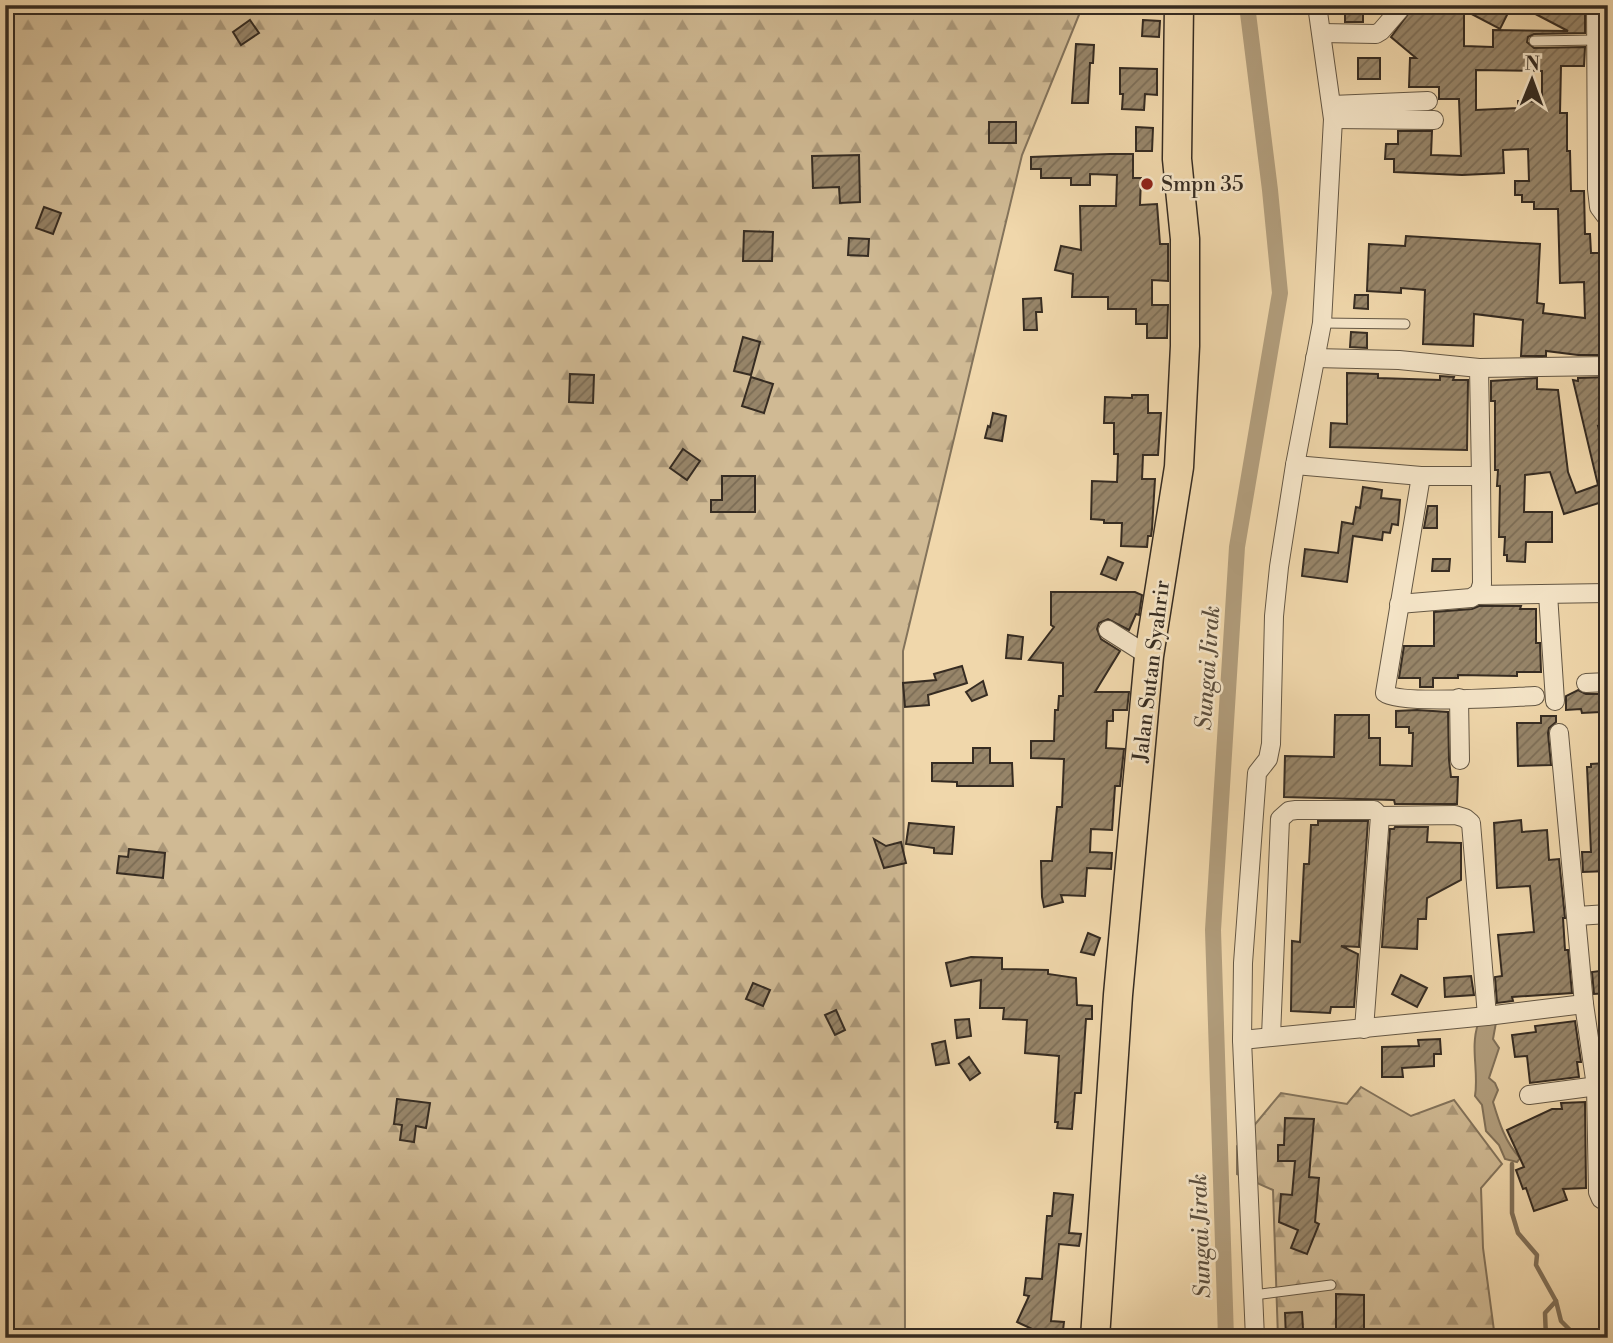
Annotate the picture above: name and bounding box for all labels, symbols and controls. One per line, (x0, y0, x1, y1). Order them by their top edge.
north arrow (1498, 46, 1568, 116)
text: N (1525, 52, 1540, 76)
place label: Smpn 35 (1161, 172, 1244, 198)
marker: Smpn 35 (1139, 176, 1155, 192)
street label: Jalan Sutan Syahrir (1128, 579, 1176, 764)
water label: Sungai Jirak (1190, 605, 1226, 731)
water label: Sungai Jirak (1185, 1173, 1217, 1299)

